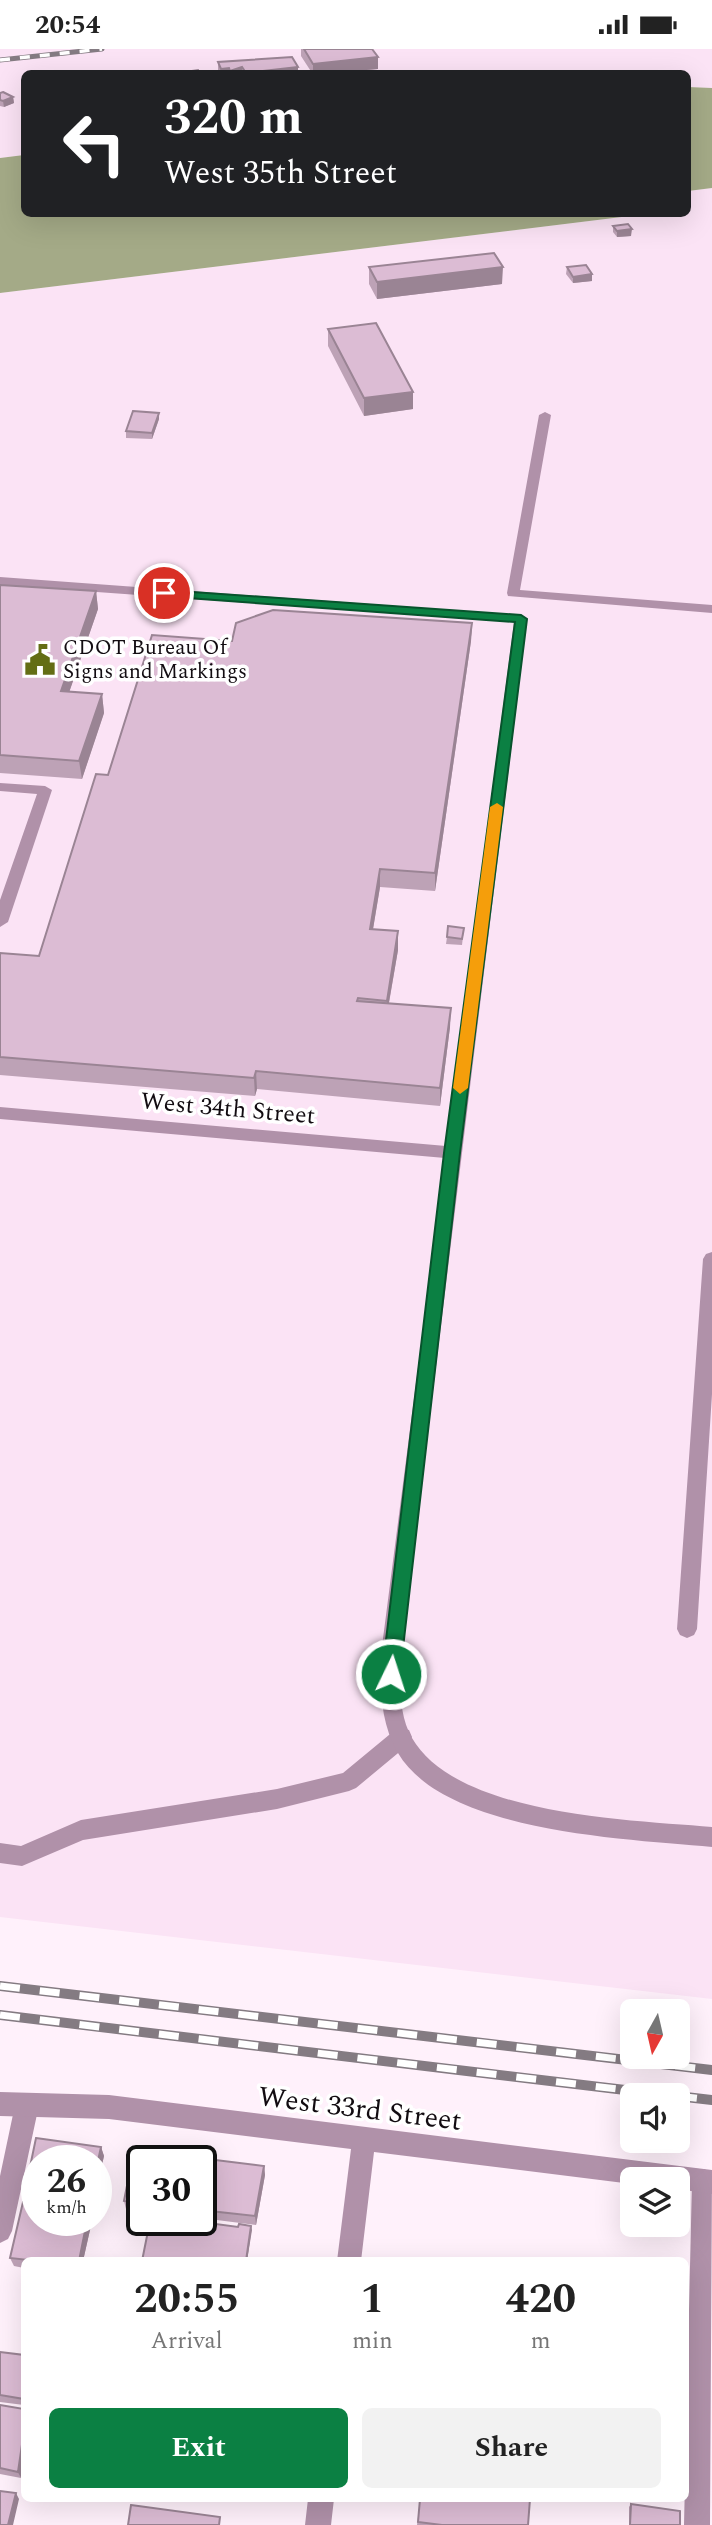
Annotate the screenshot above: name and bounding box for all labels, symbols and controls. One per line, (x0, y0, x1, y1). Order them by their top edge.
text: 20:54 (35, 5, 100, 45)
text: 320 m (164, 81, 303, 156)
icon: left (49, 98, 140, 189)
text: West 35th Street (164, 149, 397, 198)
pin (134, 563, 194, 623)
icon: arrive (145, 574, 183, 612)
place label: CDOT Bureau Of Signs and Markings (63, 632, 247, 688)
public building icon: CDOT Bureau Of Signs and Markings (23, 643, 57, 677)
street label: West 34th Street (139, 1083, 317, 1135)
position arrow (354, 1637, 428, 1711)
north arrow (620, 1999, 690, 2069)
map controls (620, 1999, 690, 2237)
street label: West 33rd Street (256, 2075, 464, 2143)
button: sound (620, 2083, 690, 2153)
speed limit sign: 30 (126, 2145, 217, 2236)
text: 26 (47, 2155, 86, 2208)
button: layers (620, 2167, 690, 2237)
text: km/h (46, 2194, 87, 2221)
text: 20:55 (134, 2268, 239, 2331)
text: 1 (361, 2268, 384, 2331)
text: 420 (505, 2268, 576, 2331)
text: Arrival (151, 2324, 222, 2359)
text: min (352, 2324, 393, 2359)
text: m (531, 2324, 551, 2359)
button: Exit (49, 2408, 348, 2488)
button: Share (362, 2408, 661, 2488)

